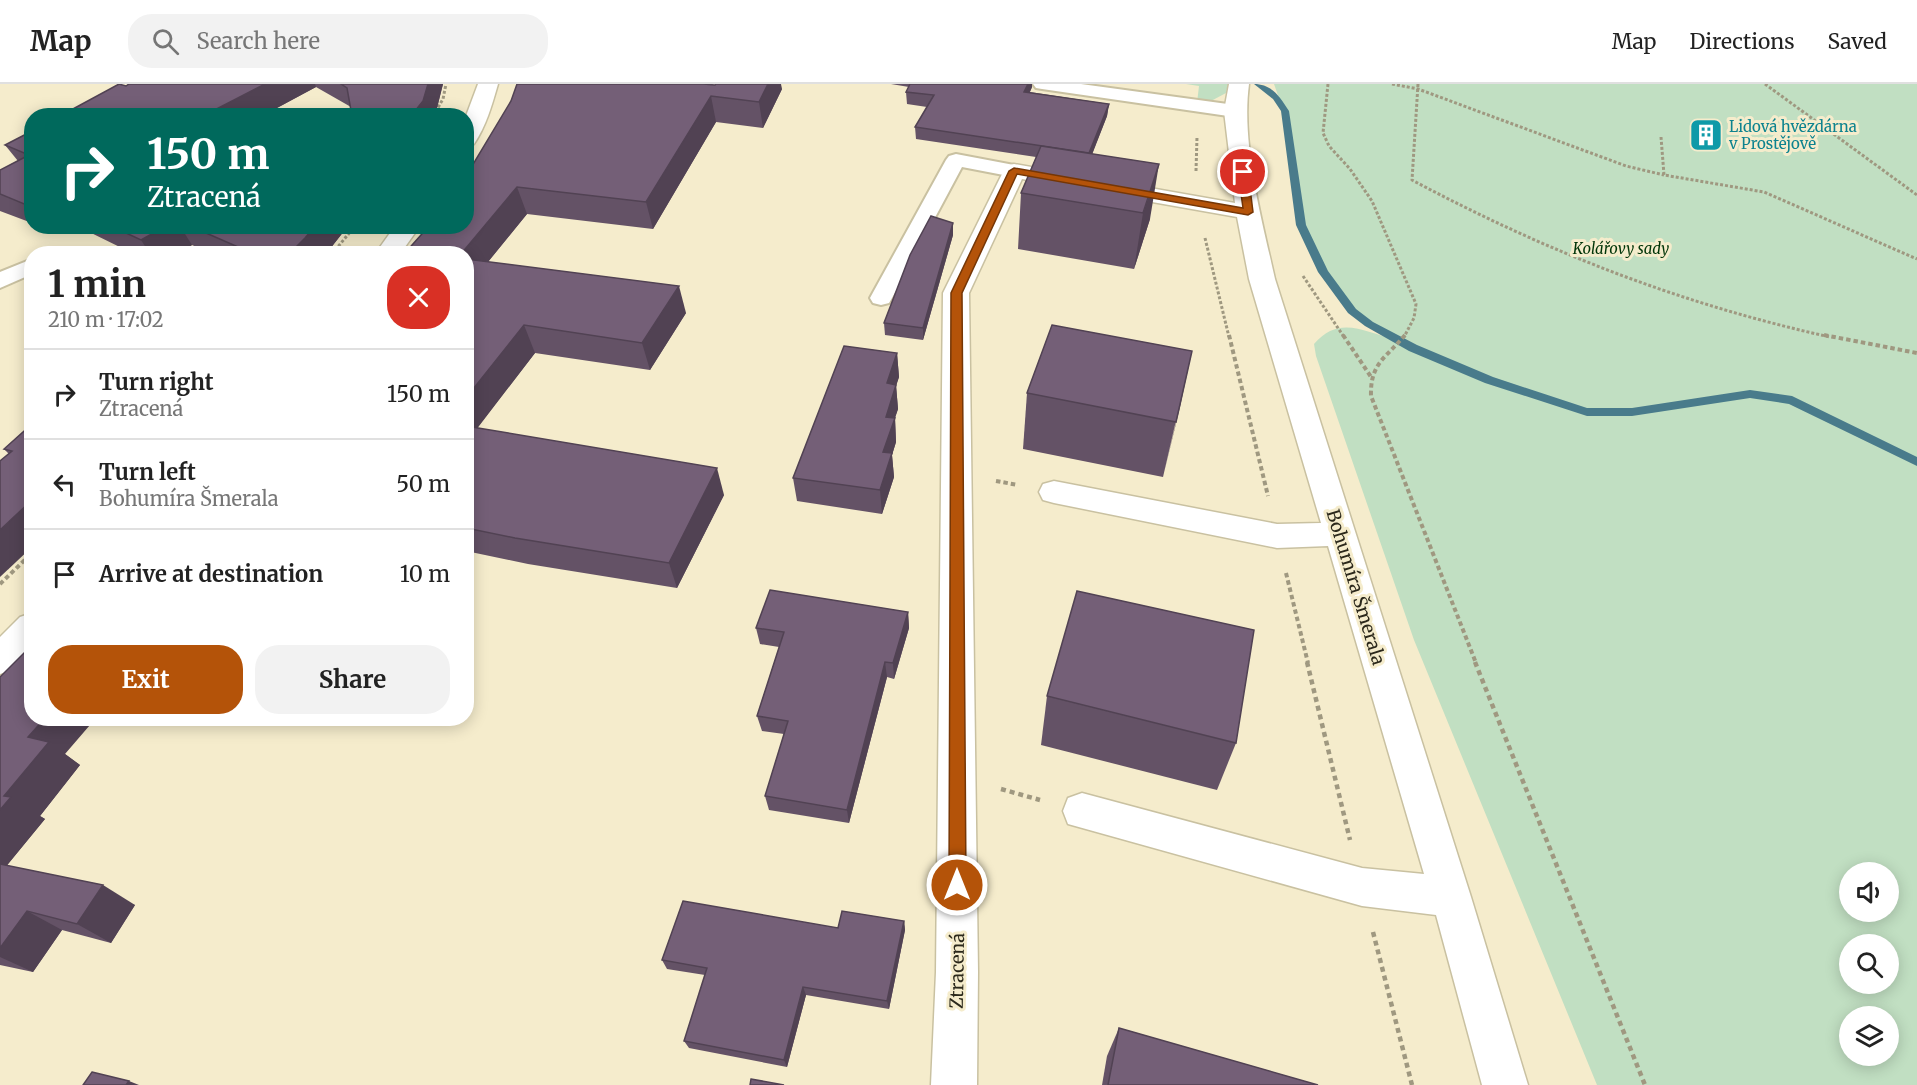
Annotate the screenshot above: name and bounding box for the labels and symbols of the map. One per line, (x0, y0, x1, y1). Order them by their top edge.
building icon: Lidová hvězdárna v Prostějově (1688, 117, 1724, 153)
place label: Lidová hvězdárna v Prostějově (1728, 117, 1857, 153)
pin (1217, 146, 1268, 197)
park label: Kolářovy sady (1572, 239, 1669, 258)
street label: Bohumíra Šmerala (1321, 506, 1391, 668)
position arrow (925, 853, 989, 917)
street label: Ztracená (945, 933, 969, 1009)

